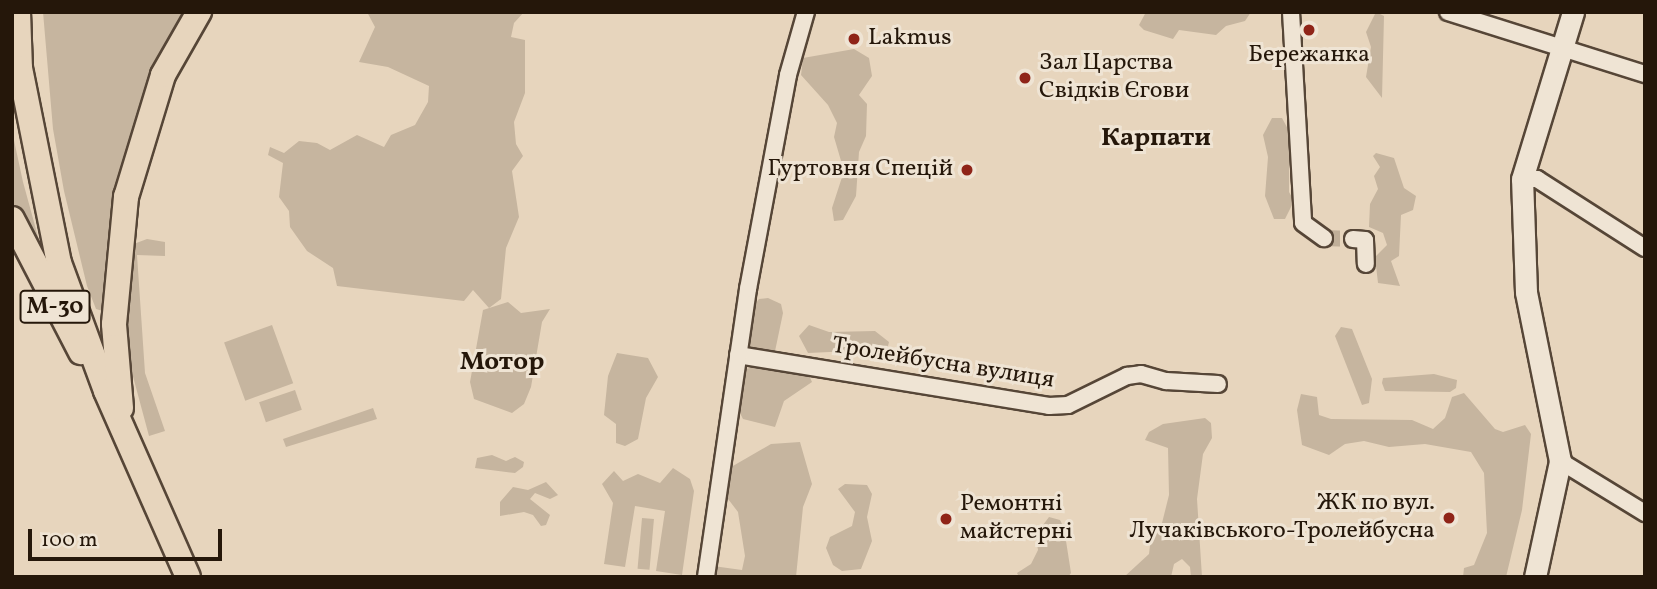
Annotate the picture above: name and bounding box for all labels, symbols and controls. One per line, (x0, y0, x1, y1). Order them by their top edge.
marker: Бережанка (1301, 22, 1317, 38)
place label: Lakmus (868, 25, 952, 53)
marker: Lakmus (846, 31, 862, 47)
place label: Бережанка (1248, 42, 1370, 70)
place label: Зал Царства Свідків Єгови (1039, 50, 1189, 106)
marker: Зал Царства Свідків Єгови (1017, 70, 1033, 86)
district label: Карпати (1101, 123, 1211, 155)
place label: Гуртовня Спецій (768, 156, 953, 184)
marker: Гуртовня Спецій (959, 162, 975, 178)
road number: М-30 (18, 288, 92, 326)
street label: Тролейбусна вулиця (830, 332, 1056, 396)
district label: Мотор (460, 347, 544, 379)
place label: ЖК по вул. Лучаківського-Тролейбусна (1129, 490, 1435, 546)
place label: Ремонтні майстерні (960, 491, 1073, 547)
marker: ЖК по вул. Лучаківського-Тролейбусна (1441, 510, 1457, 526)
marker: Ремонтні майстерні (938, 511, 954, 527)
scale bar (32, 516, 226, 560)
text: 100 m (41, 526, 98, 555)

